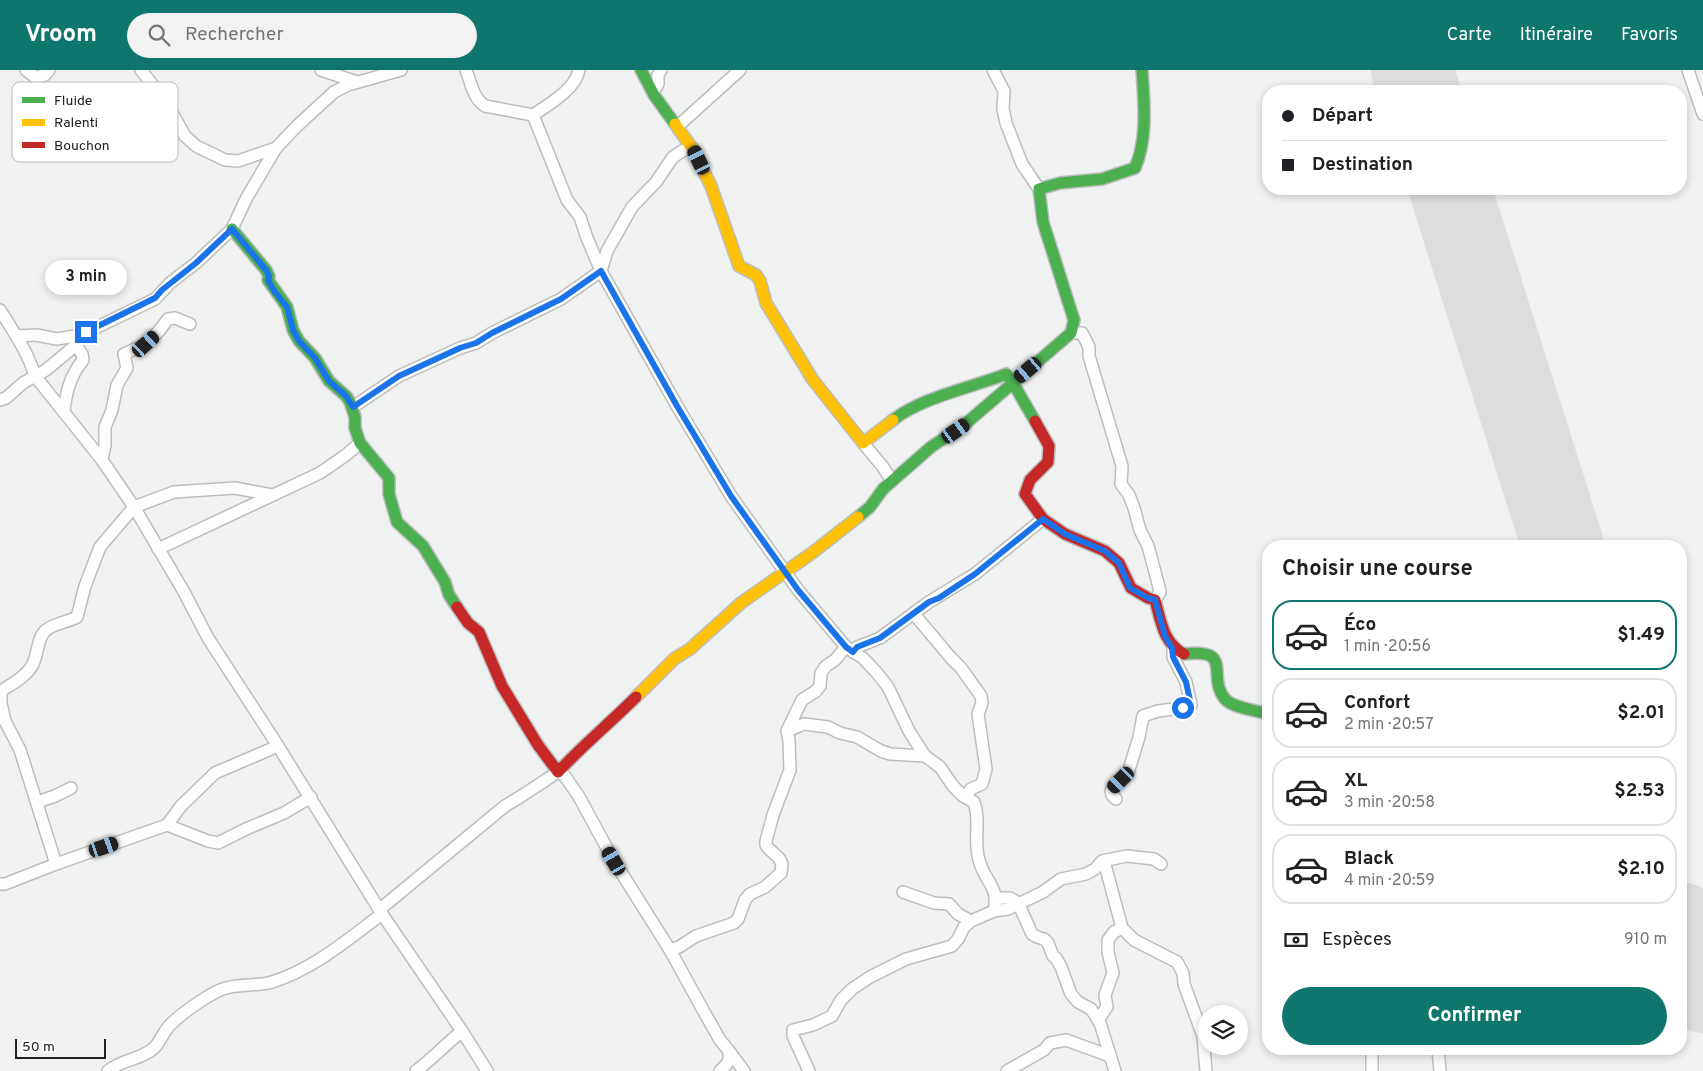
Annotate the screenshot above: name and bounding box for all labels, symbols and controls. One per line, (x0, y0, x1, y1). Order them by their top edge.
search box (127, 13, 477, 58)
text: Vroom (25, 20, 97, 50)
icon: search (145, 21, 173, 49)
text: Rechercher (185, 23, 284, 47)
text: Carte (1447, 24, 1492, 47)
text: Itinéraire (1520, 24, 1593, 47)
text: Favoris (1621, 24, 1678, 47)
legend (12, 82, 178, 162)
text: Fluide (54, 93, 92, 110)
text: Départ (1312, 104, 1373, 128)
text: Ralenti (54, 115, 98, 132)
text: Bouchon (54, 138, 110, 155)
car (685, 143, 712, 177)
text: Destination (1312, 153, 1413, 177)
callout: 3 min (45, 260, 127, 294)
text: 3 min (65, 267, 107, 287)
route end (75, 321, 97, 343)
car (129, 328, 162, 360)
car (1011, 355, 1044, 385)
car (939, 416, 972, 446)
text: Choisir une course (1282, 556, 1473, 583)
icon: car (1284, 613, 1329, 658)
text: Éco (1344, 613, 1376, 637)
text: $1.49 (1617, 623, 1665, 647)
text: 1 min · 20:56 (1344, 637, 1431, 657)
icon: car (1284, 691, 1329, 736)
text: Confort (1344, 691, 1410, 715)
route start (1172, 697, 1194, 719)
text: $2.01 (1617, 701, 1665, 725)
text: 2 min · 20:57 (1344, 715, 1434, 735)
car (1105, 764, 1136, 796)
icon: car (1284, 769, 1329, 814)
text: XL (1344, 769, 1367, 793)
text: $2.53 (1614, 779, 1665, 803)
text: 3 min · 20:58 (1344, 793, 1435, 813)
car (87, 835, 120, 859)
car (600, 844, 627, 878)
icon: car (1284, 847, 1329, 892)
text: Black (1344, 847, 1394, 871)
text: $2.10 (1617, 857, 1665, 881)
text: 4 min · 20:59 (1344, 871, 1435, 891)
icon: cash (1282, 926, 1310, 954)
text: Espèces (1322, 928, 1392, 952)
text: 910 m (1624, 930, 1667, 950)
button: Confirmer (1282, 987, 1667, 1045)
map controls (1198, 1005, 1248, 1055)
button: layers (1198, 1005, 1248, 1055)
scale bar (15, 1036, 106, 1059)
text: 50 m (22, 1039, 55, 1056)

